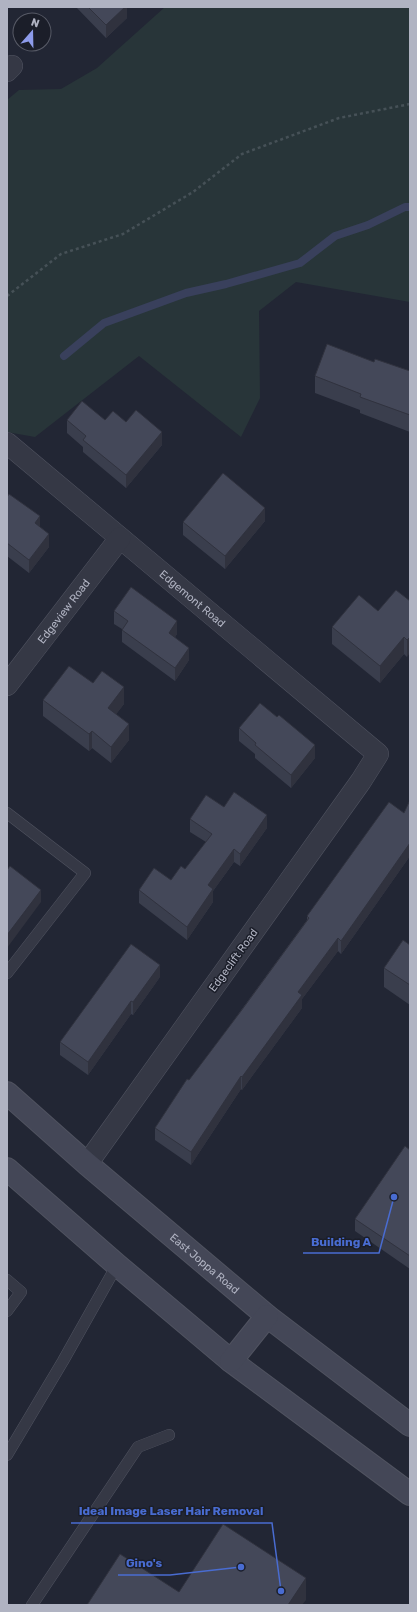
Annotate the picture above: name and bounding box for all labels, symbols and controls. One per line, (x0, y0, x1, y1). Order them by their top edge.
north arrow (12, 12, 52, 52)
text: N (29, 16, 41, 31)
street label: Edgemont Road (157, 568, 228, 630)
street label: Edgeview Road (35, 577, 93, 646)
street label: Edgeclift Road (206, 926, 261, 994)
callout: Building A (303, 1229, 379, 1253)
street label: East Joppa Road (167, 1231, 242, 1297)
text: Building A (311, 1235, 371, 1249)
callout: Ideal Image Laser Hair Removal (71, 1499, 272, 1523)
text: Ideal Image Laser Hair Removal (79, 1504, 263, 1518)
callout: Gino's (118, 1551, 170, 1575)
text: Gino's (126, 1556, 162, 1570)

